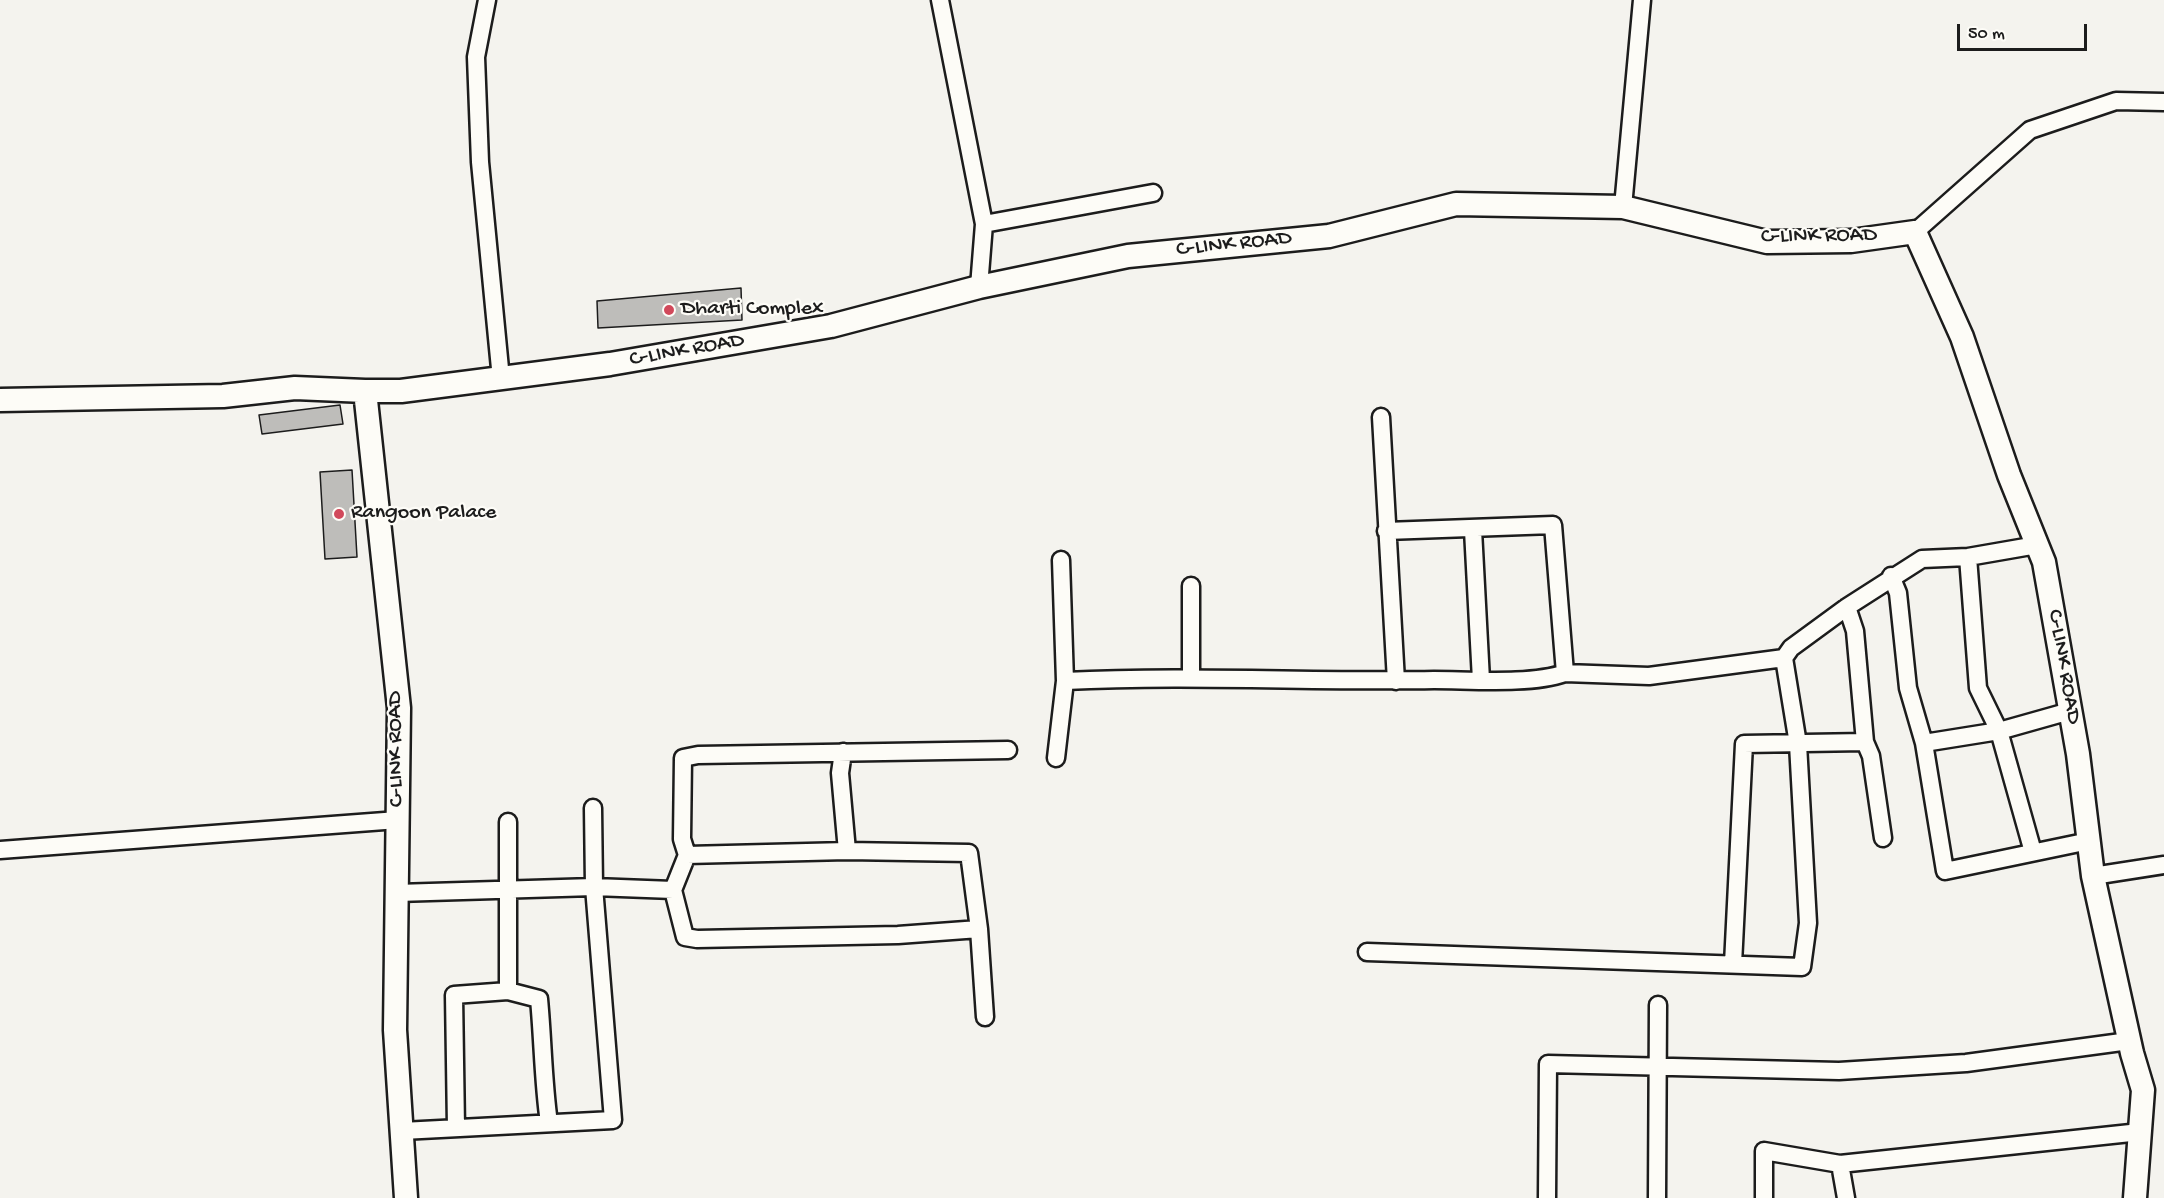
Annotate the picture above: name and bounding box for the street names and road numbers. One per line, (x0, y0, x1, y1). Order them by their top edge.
street label: C-LINK ROAD (1761, 223, 1877, 251)
street label: C-LINK ROAD (1175, 226, 1293, 264)
street label: C-LINK ROAD (628, 328, 746, 374)
street label: C-LINK ROAD (2040, 608, 2086, 726)
street label: C-LINK ROAD (383, 691, 411, 807)

